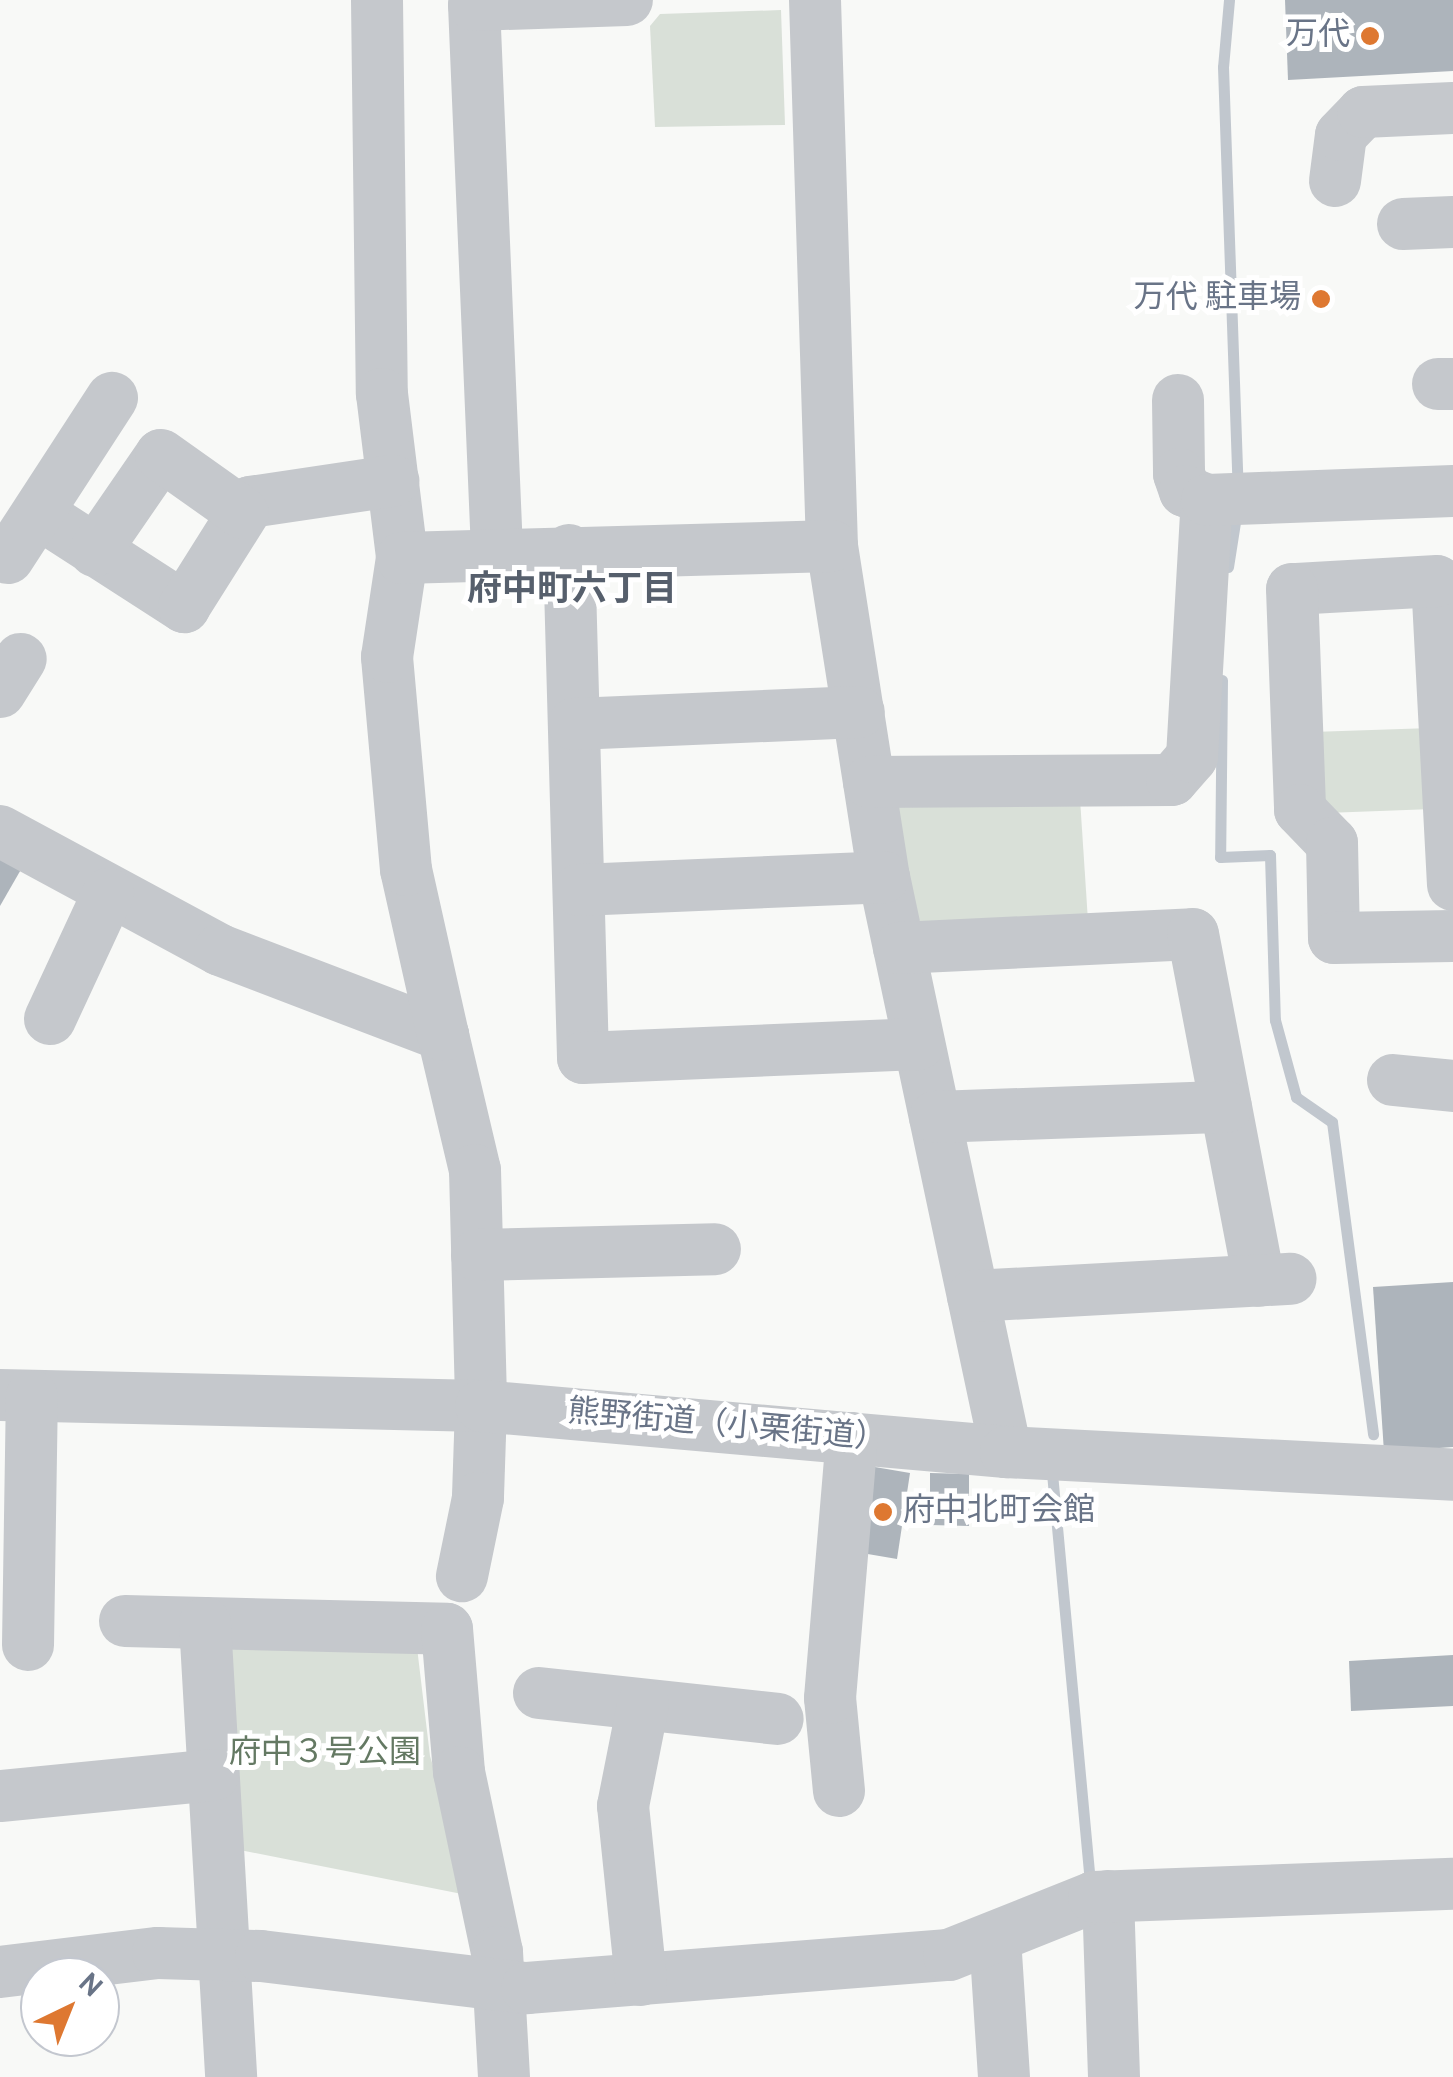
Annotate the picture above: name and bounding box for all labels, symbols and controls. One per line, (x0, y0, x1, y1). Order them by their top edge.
place label: 万代 (1286, 17, 1350, 55)
marker: 万代 (1359, 25, 1381, 47)
place label: 万代 駐車場 (1133, 280, 1301, 318)
marker: 万代 駐車場 (1310, 288, 1332, 310)
district label: 府中町六丁目 (467, 570, 677, 612)
street label: 熊野街道（小栗街道） (566, 1394, 888, 1460)
place label: 府中北町会館 (903, 1493, 1095, 1531)
marker: 府中北町会館 (872, 1501, 894, 1523)
park label: 府中３号公園 (229, 1735, 421, 1773)
north arrow (20, 1957, 120, 2057)
text: N (69, 1966, 109, 2007)

